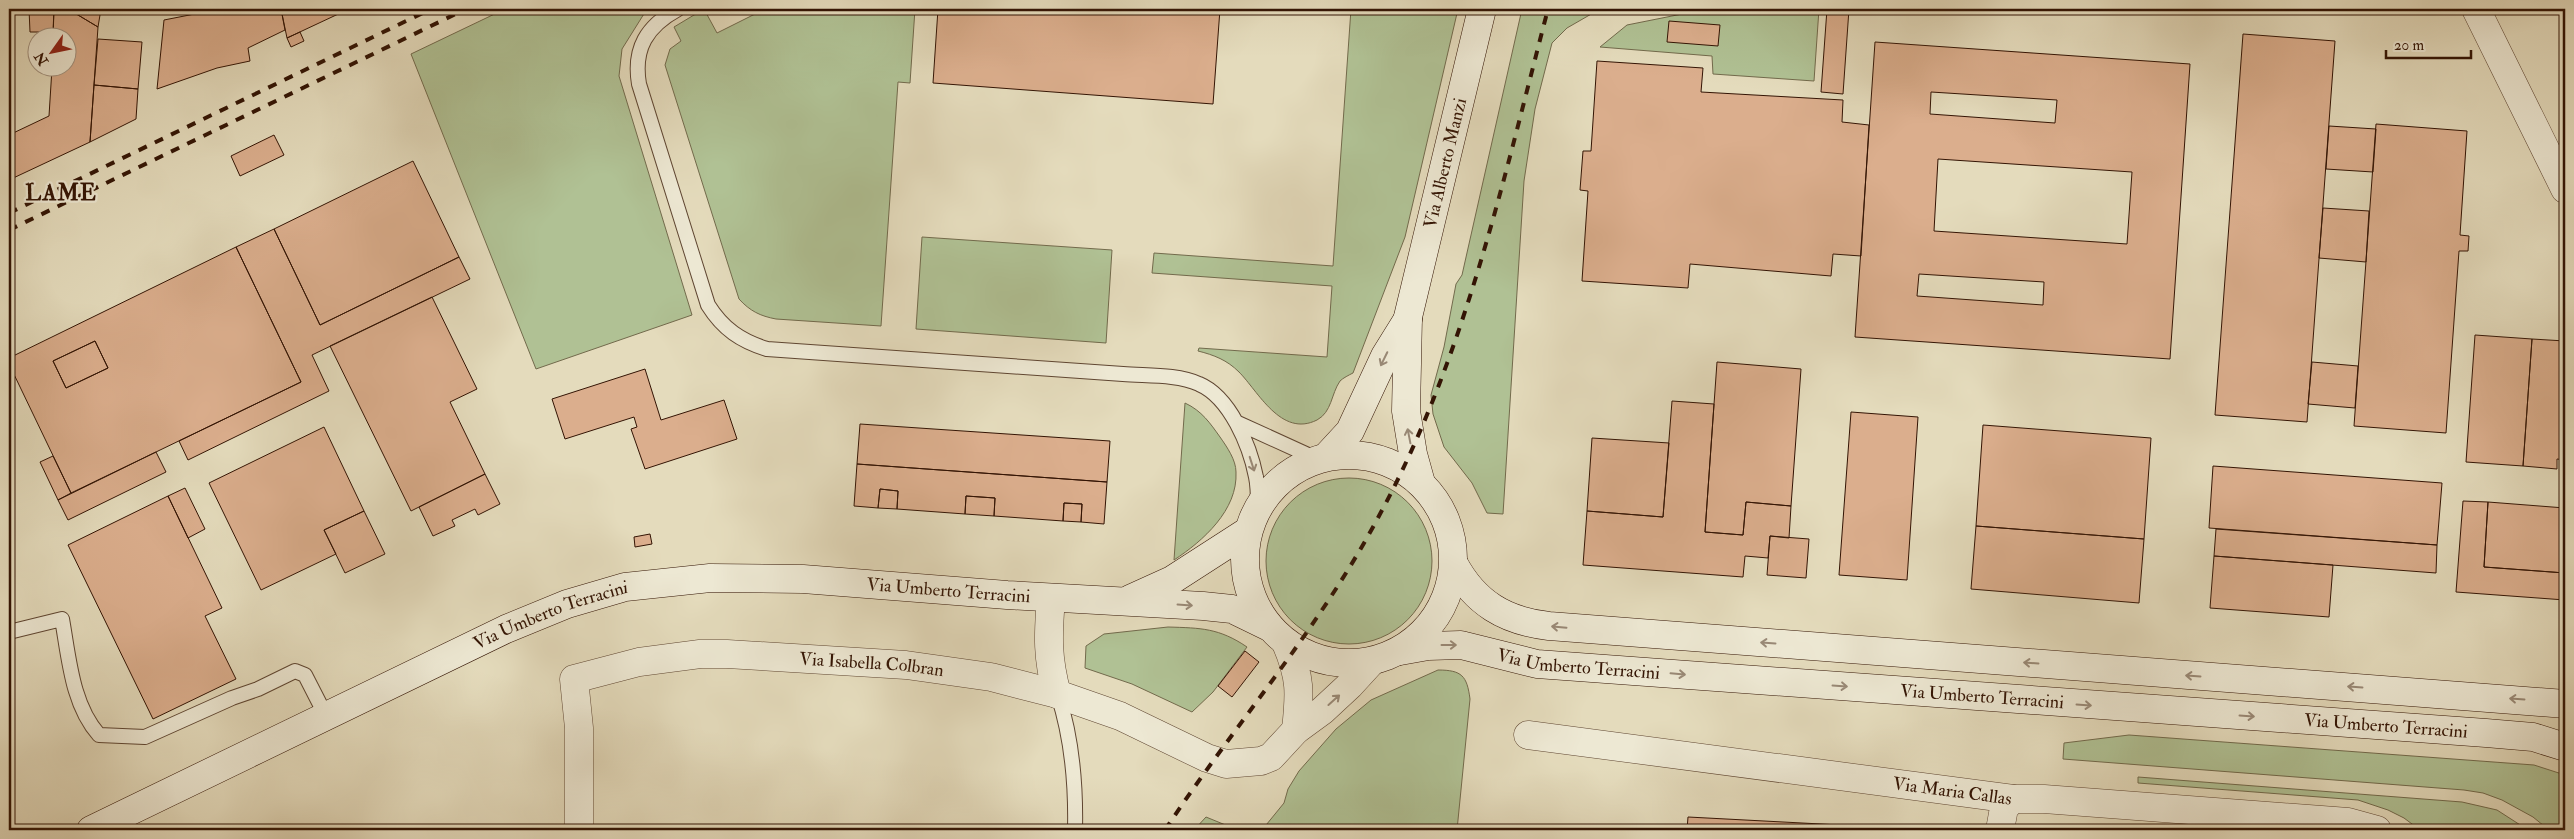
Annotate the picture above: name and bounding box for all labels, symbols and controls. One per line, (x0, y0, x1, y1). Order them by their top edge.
north arrow (28, 28, 78, 78)
scale bar (2386, 28, 2472, 60)
text: 20 m (2394, 36, 2424, 55)
text: N (31, 49, 53, 70)
street label: Via Alberto Manzi (1418, 95, 1472, 231)
district label: LAME (25, 179, 97, 207)
one-way arrow (1379, 352, 1389, 367)
one-way arrow (1404, 429, 1413, 445)
one-way arrow (1248, 456, 1258, 472)
street label: Via Umberto Terracini (866, 573, 1031, 608)
street label: Via Umberto Terracini (469, 575, 629, 655)
one-way arrow (1177, 600, 1193, 610)
one-way arrow (1552, 623, 1568, 632)
one-way arrow (1760, 638, 1776, 648)
one-way arrow (1440, 640, 1456, 650)
street label: Via Umberto Terracini (1495, 643, 1661, 684)
street label: Via Isabella Colbran (799, 647, 945, 682)
one-way arrow (2023, 659, 2039, 668)
one-way arrow (1670, 670, 1686, 679)
one-way arrow (2185, 671, 2201, 680)
street label: Via Umberto Terracini (1899, 679, 2065, 714)
one-way arrow (1832, 682, 1848, 691)
one-way arrow (2347, 683, 2363, 692)
one-way arrow (1328, 694, 1341, 706)
one-way arrow (2509, 695, 2525, 704)
one-way arrow (2076, 700, 2092, 709)
street label: Via Umberto Terracini (2303, 708, 2469, 743)
one-way arrow (2238, 712, 2254, 721)
street label: Via Maria Callas (1892, 772, 2013, 810)

